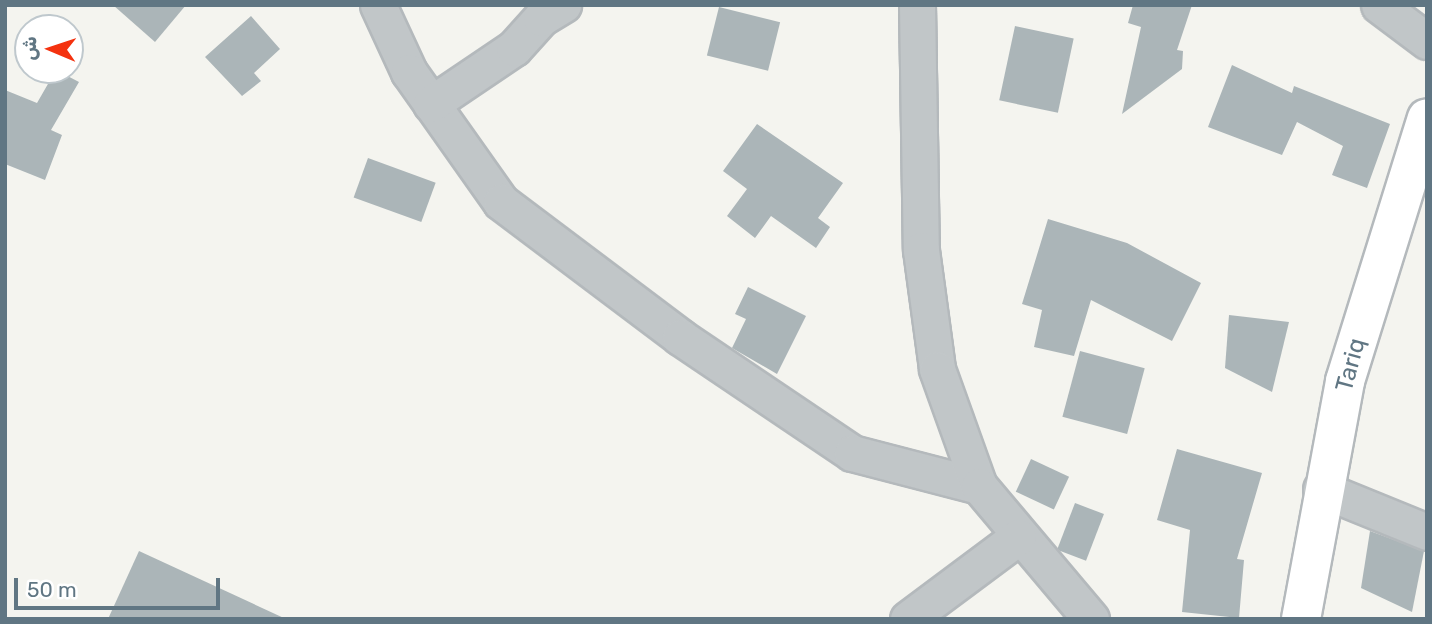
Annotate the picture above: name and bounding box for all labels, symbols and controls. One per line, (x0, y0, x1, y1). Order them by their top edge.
north arrow (14, 14, 84, 84)
text: ش (18, 36, 41, 61)
street label: Tariq (1330, 335, 1372, 395)
scale bar (18, 564, 224, 608)
text: 50 m (27, 577, 77, 602)

